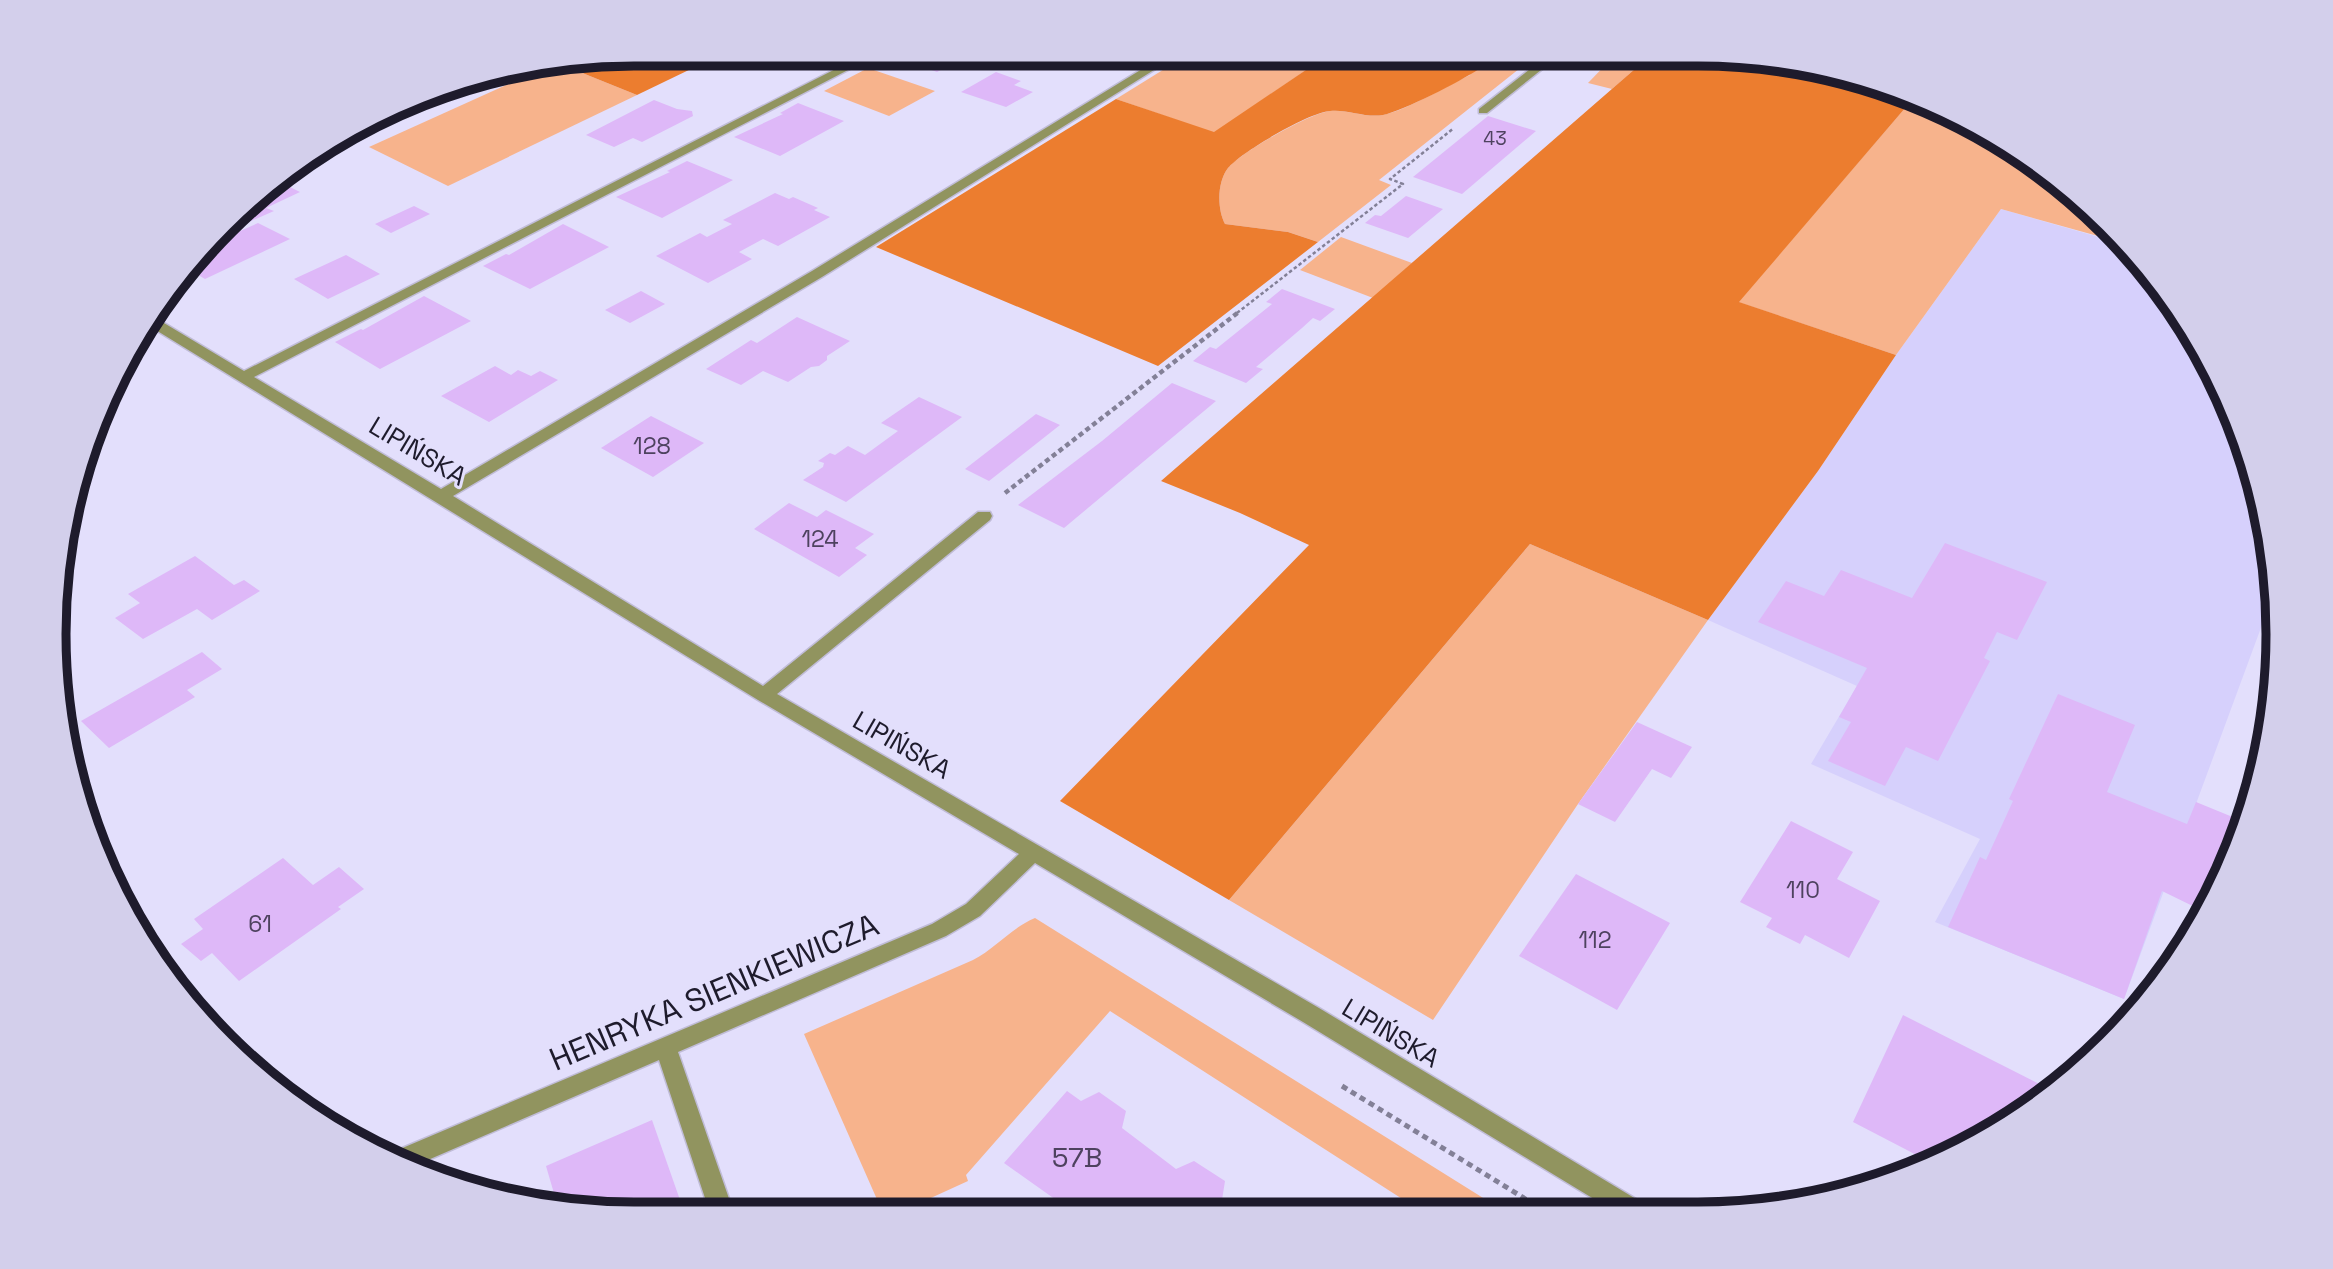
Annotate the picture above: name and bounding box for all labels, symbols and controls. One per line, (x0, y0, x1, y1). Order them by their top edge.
house number: 43 (1483, 126, 1507, 151)
street label: LIPIŃSKA (363, 409, 473, 493)
house number: 128 (633, 431, 671, 461)
house number: 124 (801, 524, 839, 554)
street label: LIPIŃSKA (847, 703, 957, 787)
house number: 110 (1786, 875, 1820, 905)
street label: HENRYKA SIENKIEWICZA (543, 904, 885, 1080)
house number: 61 (248, 909, 272, 939)
house number: 112 (1578, 925, 1612, 955)
street label: LIPIŃSKA (1336, 991, 1446, 1075)
house number: 57B (1052, 1139, 1102, 1175)

